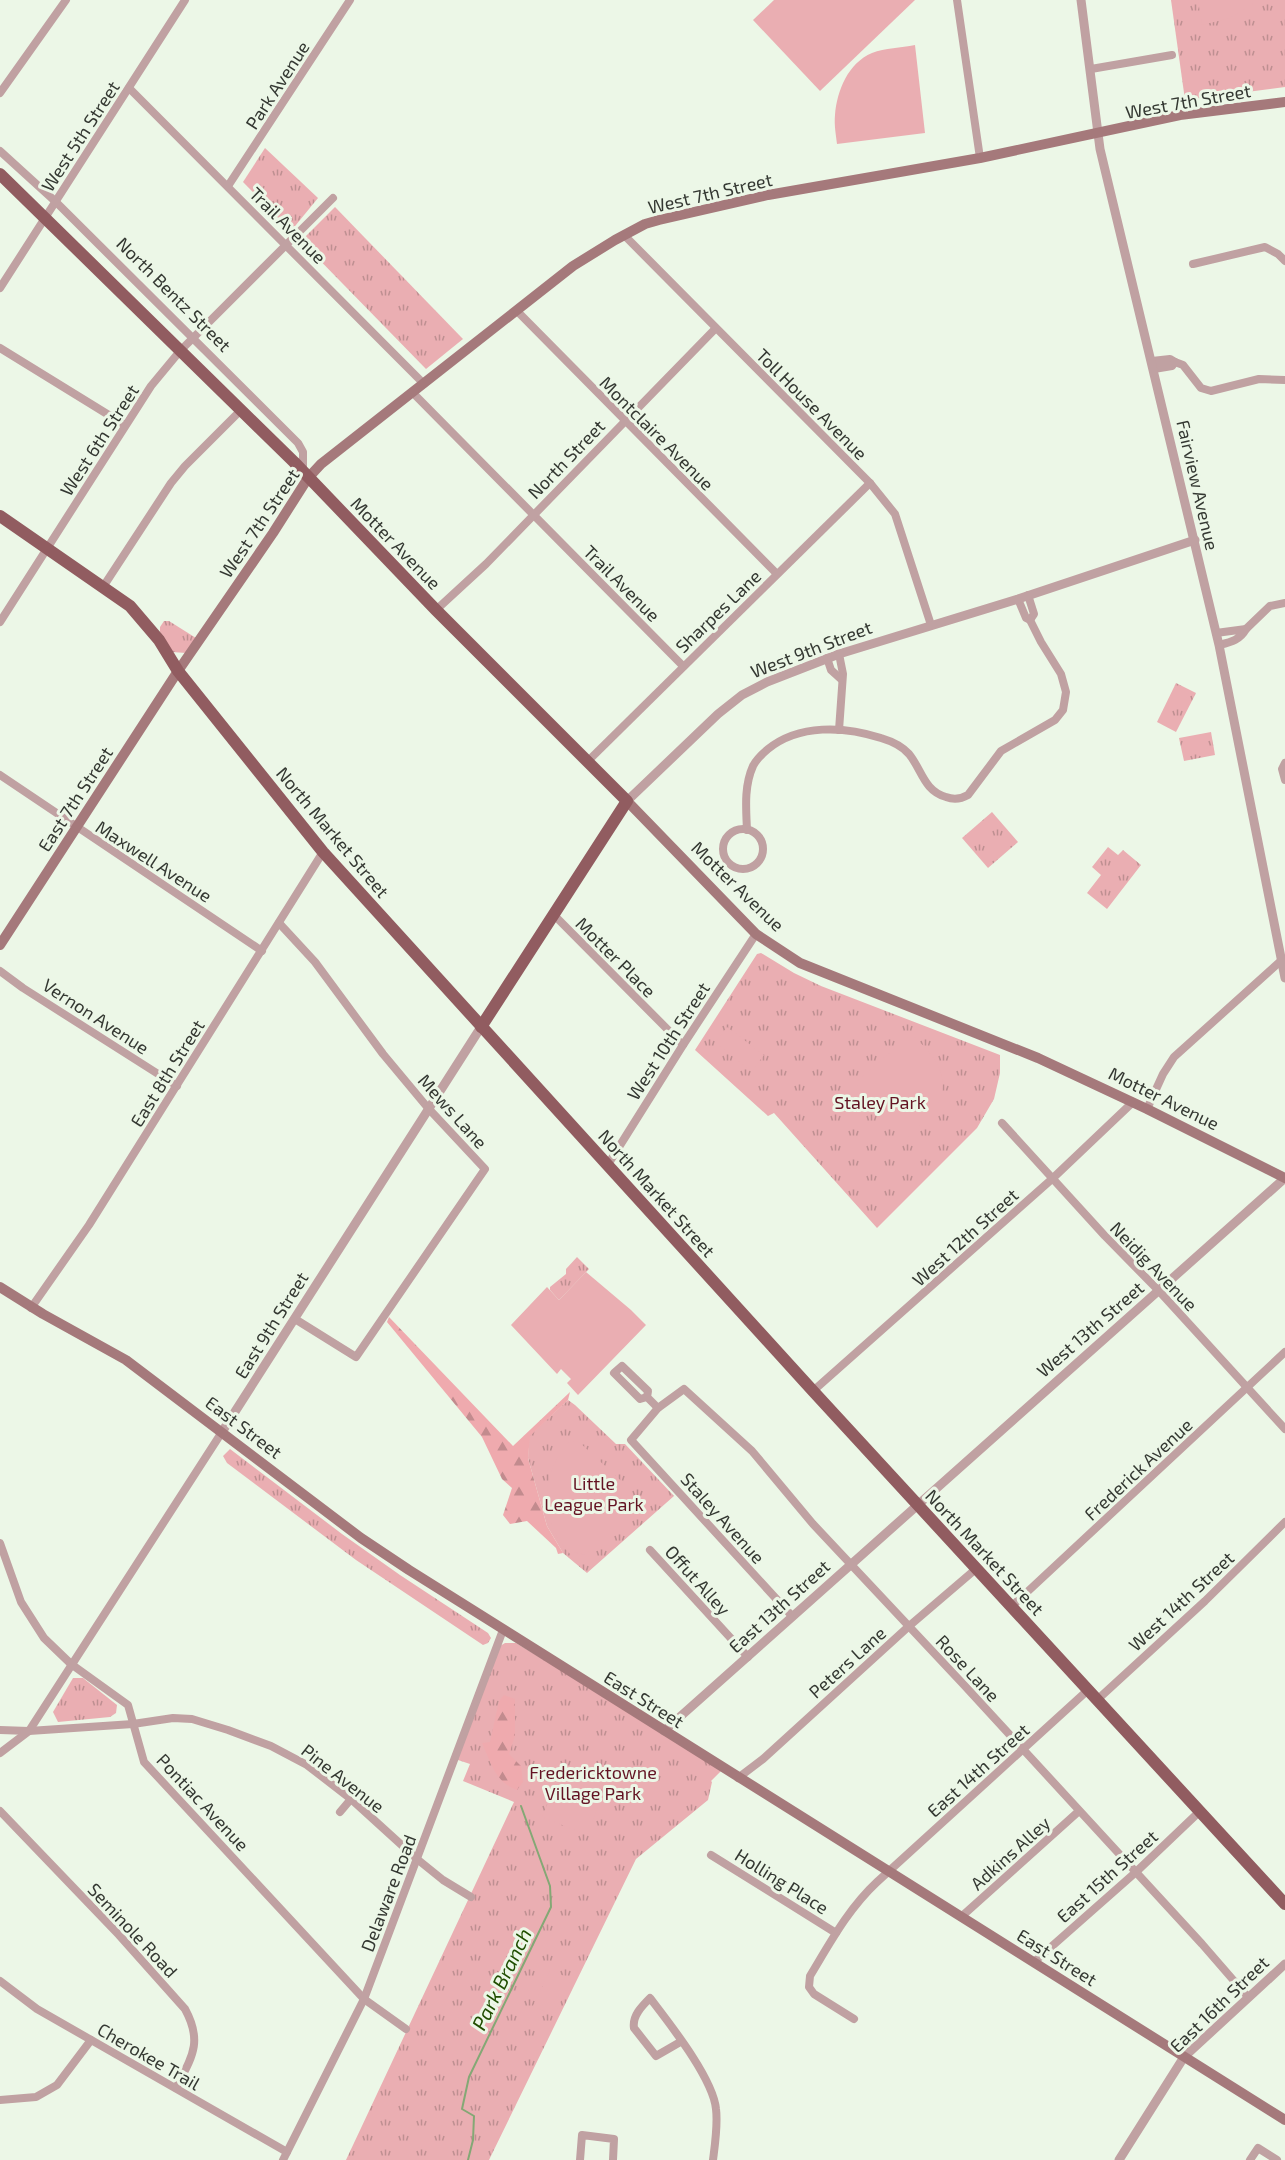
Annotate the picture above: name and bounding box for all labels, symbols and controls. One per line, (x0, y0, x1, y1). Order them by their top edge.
street label: Park Avenue (240, 37, 314, 133)
street label: West 5th Street (36, 76, 124, 195)
street label: West 7th Street (1124, 79, 1253, 123)
street label: West 7th Street (646, 168, 774, 218)
street label: Trail Avenue (245, 182, 331, 268)
street label: North Bentz Street (112, 232, 236, 356)
street label: Toll House Avenue (752, 344, 872, 464)
street label: Montclaire Avenue (595, 371, 719, 495)
street label: West 6th Street (55, 380, 143, 500)
street label: North Street (523, 415, 609, 503)
street label: Fairview Avenue (1172, 418, 1224, 552)
street label: West 7th Street (214, 464, 304, 582)
street label: Motter Avenue (346, 492, 446, 594)
street label: Trail Avenue (579, 540, 665, 626)
street label: Sharpes Lane (671, 565, 765, 657)
street label: West 9th Street (747, 616, 875, 682)
street label: East 7th Street (33, 742, 117, 856)
street label: North Market Street (272, 762, 394, 902)
street label: Maxwell Avenue (92, 815, 216, 907)
street label: Motter Avenue (687, 836, 789, 936)
street label: Motter Place (571, 912, 661, 1002)
street label: Vernon Avenue (39, 973, 153, 1059)
street label: West 10th Street (622, 978, 714, 1104)
street label: East 8th Street (125, 1015, 209, 1131)
street label: Motter Avenue (1105, 1062, 1223, 1134)
street label: Mews Lane (414, 1069, 492, 1153)
park label: Staley Park (834, 1091, 926, 1113)
street label: North Market Street (594, 1125, 720, 1261)
street label: West 12th Street (907, 1184, 1023, 1290)
street label: Neidig Avenue (1106, 1217, 1202, 1315)
street label: East 9th Street (229, 1267, 313, 1382)
street label: West 13th Street (1032, 1276, 1148, 1382)
street label: East Street (201, 1391, 287, 1463)
street label: Frederick Avenue (1080, 1413, 1196, 1525)
street label: Staley Avenue (676, 1468, 770, 1568)
park label: Little League Park (544, 1472, 644, 1515)
street label: North Market Street (921, 1485, 1049, 1619)
street label: Offut Alley (661, 1540, 735, 1620)
street label: West 14th Street (1124, 1546, 1238, 1655)
street label: East 13th Street (724, 1555, 834, 1657)
street label: Peters Lane (804, 1622, 890, 1702)
street label: Rose Lane (932, 1630, 1004, 1706)
street label: East Street (600, 1666, 688, 1732)
street label: East 14th Street (922, 1718, 1034, 1822)
street label: Pine Avenue (297, 1739, 389, 1817)
street label: Pontiac Avenue (152, 1749, 254, 1855)
park label: Fredericktowne Village Park (529, 1761, 657, 1804)
street label: Adkins Alley (966, 1811, 1055, 1894)
street label: East 15th Street (1052, 1825, 1162, 1927)
street label: Delaware Road (356, 1831, 420, 1955)
street label: Holling Place (731, 1844, 833, 1918)
street label: Seminole Road (84, 1878, 182, 1982)
water label: Park Branch (466, 1924, 536, 2034)
street label: East Street (1013, 1924, 1101, 1990)
street label: East 16th Street (1165, 1951, 1273, 2057)
street label: Cherokee Trail (94, 2018, 205, 2095)

